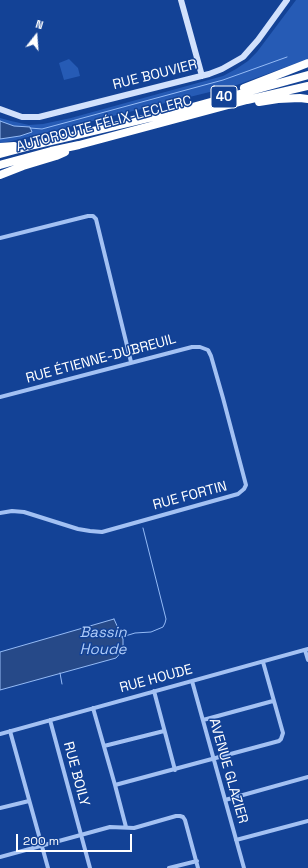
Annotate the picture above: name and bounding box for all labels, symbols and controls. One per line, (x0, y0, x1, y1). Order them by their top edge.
north arrow (16, 16, 56, 56)
text: N (34, 17, 45, 32)
street label: RUE BOUVIER (111, 56, 199, 94)
road number: 40 (211, 86, 237, 108)
street label: AUTOROUTE FÉLIX-LECLERC (14, 92, 194, 156)
street label: RUE ÉTIENNE-DUBREUIL (24, 331, 178, 387)
street label: RUE FORTIN (151, 478, 229, 514)
water label: Bassin Houde (79, 624, 127, 659)
street label: RUE HOUDE (118, 661, 194, 697)
street label: AVENUE GLAZIER (205, 716, 251, 826)
street label: RUE BOILY (59, 740, 93, 808)
scale bar (18, 826, 134, 852)
text: 200 m (23, 833, 59, 849)

